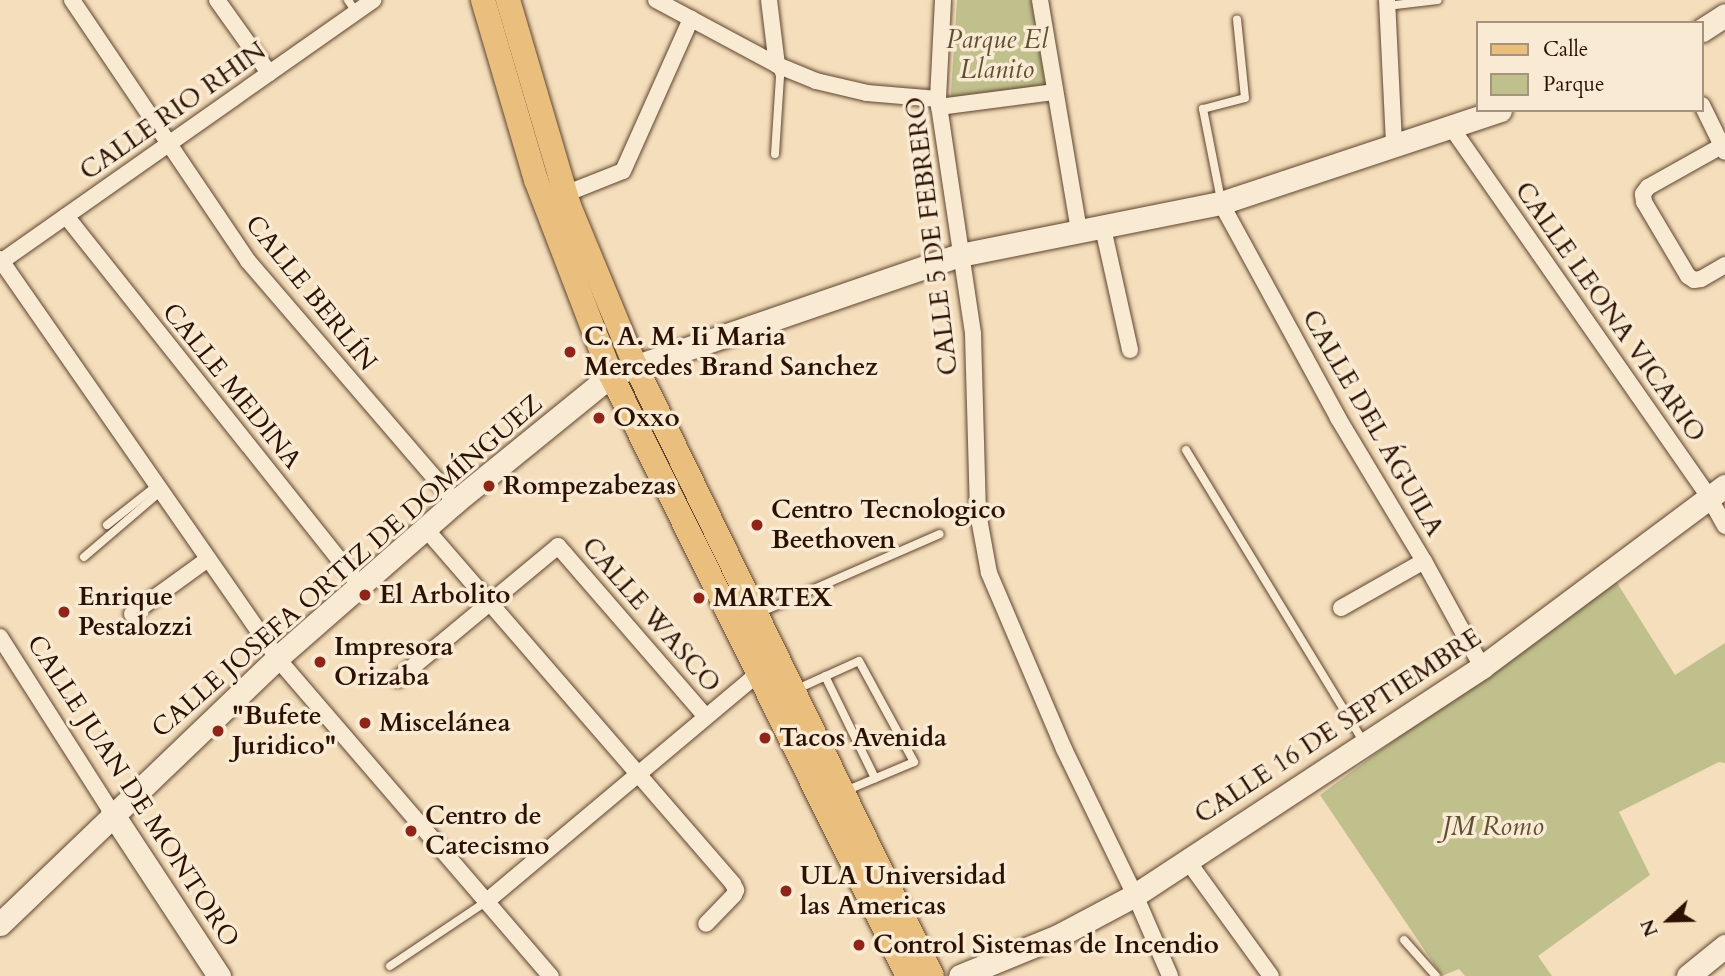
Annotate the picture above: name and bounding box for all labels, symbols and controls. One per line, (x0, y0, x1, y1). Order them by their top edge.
legend (1476, 21, 1704, 112)
park label: Parque El Llanito (946, 24, 1048, 86)
street label: CALLE RIO RHIN (74, 35, 272, 187)
text: Calle (1543, 35, 1588, 64)
text: Parque (1543, 70, 1604, 99)
street label: CALLE 5 DE FEBRERO (899, 95, 965, 377)
street label: CALLE LEONA VICARIO (1508, 176, 1712, 448)
street label: CALLE BERLÍN (239, 209, 383, 377)
street label: CALLE MEDINA (156, 297, 308, 475)
street label: CALLE DEL ÁGUILA (1295, 304, 1451, 542)
place label: C. A. M. Ii Maria Mercedes Brand Sanchez (584, 321, 878, 382)
marker: C. A. M. Ii Maria Mercedes Brand Sanchez (562, 344, 578, 360)
street label: CALLE JOSEFA ORTIZ DE DOMÍNGUEZ (145, 388, 549, 744)
place label: Oxxo (613, 402, 680, 434)
marker: Oxxo (591, 410, 607, 426)
place label: Rompezabezas (503, 470, 676, 502)
marker: Rompezabezas (481, 478, 497, 494)
place label: Centro Tecnologico Beethoven (771, 494, 1006, 556)
marker: Centro Tecnologico Beethoven (749, 517, 765, 533)
street label: CALLE WASCO (575, 531, 727, 699)
place label: El Arbolito (379, 579, 511, 611)
place label: Enrique Pestalozzi (78, 581, 193, 642)
place label: MARTEX (713, 582, 832, 614)
marker: El Arbolito (357, 587, 373, 603)
marker: MARTEX (691, 590, 707, 606)
marker: Enrique Pestalozzi (56, 604, 72, 620)
street label: CALLE 16 DE SEPTIEMBRE (1189, 622, 1487, 830)
street label: CALLE JUAN DE MONTORO (20, 629, 246, 953)
place label: Impresora Orizaba (334, 631, 453, 692)
marker: Impresora Orizaba (312, 654, 328, 670)
place label: "Bufete Juridico" (232, 700, 336, 762)
place label: Miscelánea (379, 707, 511, 739)
marker: Miscelánea (357, 715, 373, 731)
place label: Tacos Avenida (779, 722, 947, 754)
marker: "Bufete Juridico" (210, 723, 226, 739)
marker: Tacos Avenida (757, 730, 773, 746)
place label: Centro de Catecismo (425, 800, 550, 862)
park label: JM Romo (1442, 811, 1544, 843)
marker: Centro de Catecismo (403, 823, 419, 839)
place label: ULA Universidad las Americas (800, 860, 1006, 922)
marker: ULA Universidad las Americas (778, 883, 794, 899)
north arrow (1634, 885, 1704, 955)
text: N (1634, 915, 1665, 940)
place label: Control Sistemas de Incendio (873, 929, 1219, 961)
marker: Control Sistemas de Incendio (851, 937, 867, 953)

